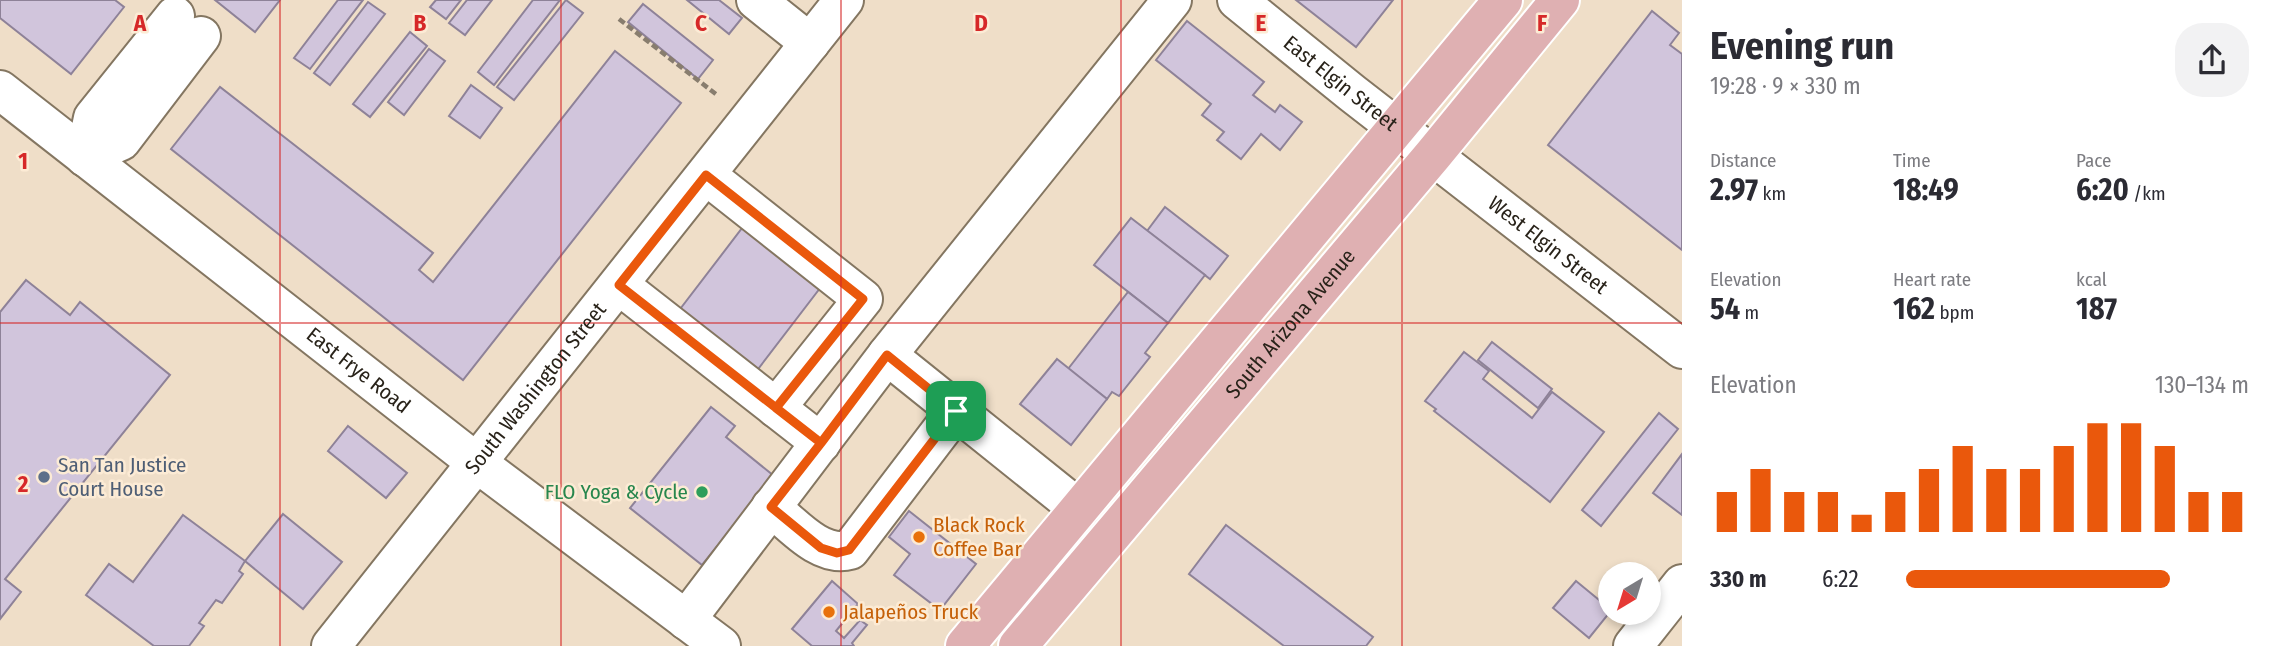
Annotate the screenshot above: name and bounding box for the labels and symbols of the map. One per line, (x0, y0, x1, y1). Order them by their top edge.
text: A (133, 9, 147, 37)
text: B (414, 9, 427, 37)
text: C (695, 9, 707, 37)
text: D (974, 9, 988, 37)
text: E (1256, 9, 1267, 37)
text: F (1537, 9, 1547, 37)
street label: East Elgin Street (1278, 30, 1403, 137)
text: 1 (18, 147, 28, 175)
street label: West Elgin Street (1483, 190, 1613, 300)
street label: South Arizona Avenue (1220, 244, 1361, 404)
street label: South Washington Street (459, 297, 612, 480)
street label: East Frye Road (301, 322, 415, 419)
pin (926, 381, 986, 441)
place label: San Tan Justice Court House (58, 452, 186, 502)
marker: San Tan Justice Court House (36, 469, 52, 485)
text: 2 (17, 470, 29, 498)
place label: FLO Yoga & Cycle (545, 479, 688, 505)
marker: FLO Yoga & Cycle (694, 484, 710, 500)
place label: Black Rock Coffee Bar (933, 512, 1025, 562)
marker: Black Rock Coffee Bar (911, 529, 927, 545)
north arrow (1598, 562, 1661, 625)
place label: Jalapeños Truck (843, 599, 978, 625)
marker: Jalapeños Truck (821, 604, 837, 620)

